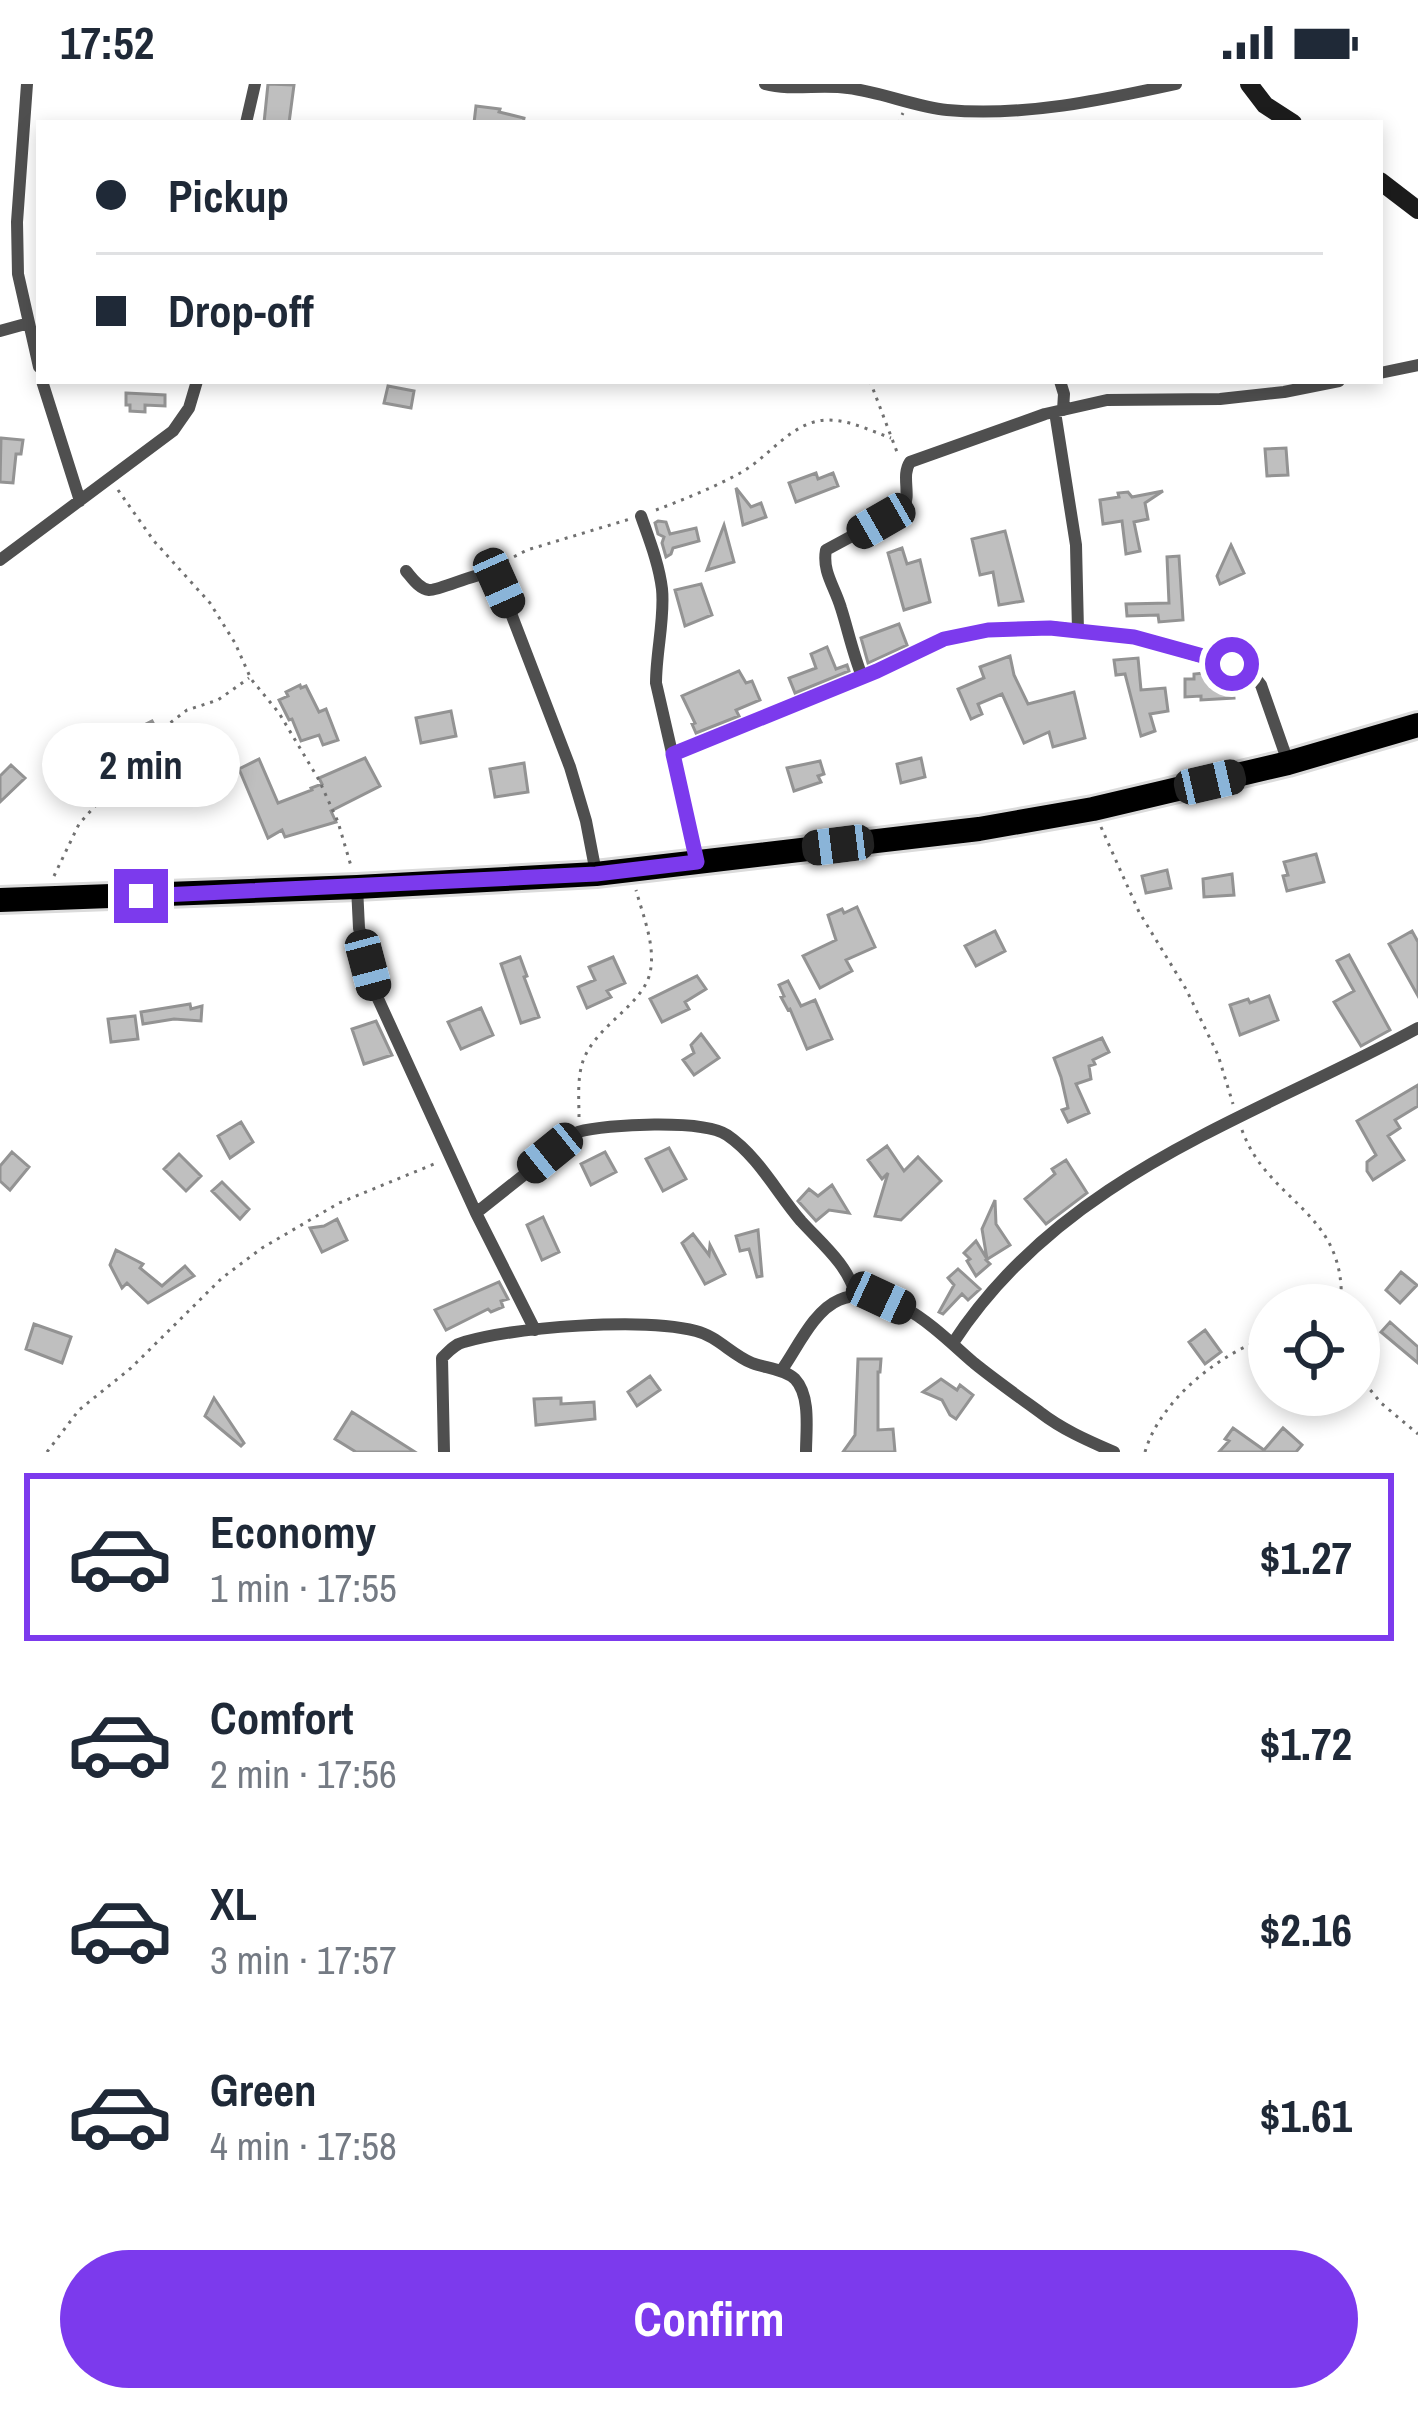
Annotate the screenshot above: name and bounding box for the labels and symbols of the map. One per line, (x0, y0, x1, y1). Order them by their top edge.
car (841, 487, 921, 555)
car (468, 543, 530, 623)
route start (1205, 637, 1259, 691)
callout: 2 min (42, 722, 240, 806)
car (1171, 756, 1249, 808)
car (800, 823, 876, 867)
route end (114, 869, 168, 923)
car (341, 926, 395, 1004)
car (511, 1116, 589, 1190)
car (841, 1266, 921, 1330)

